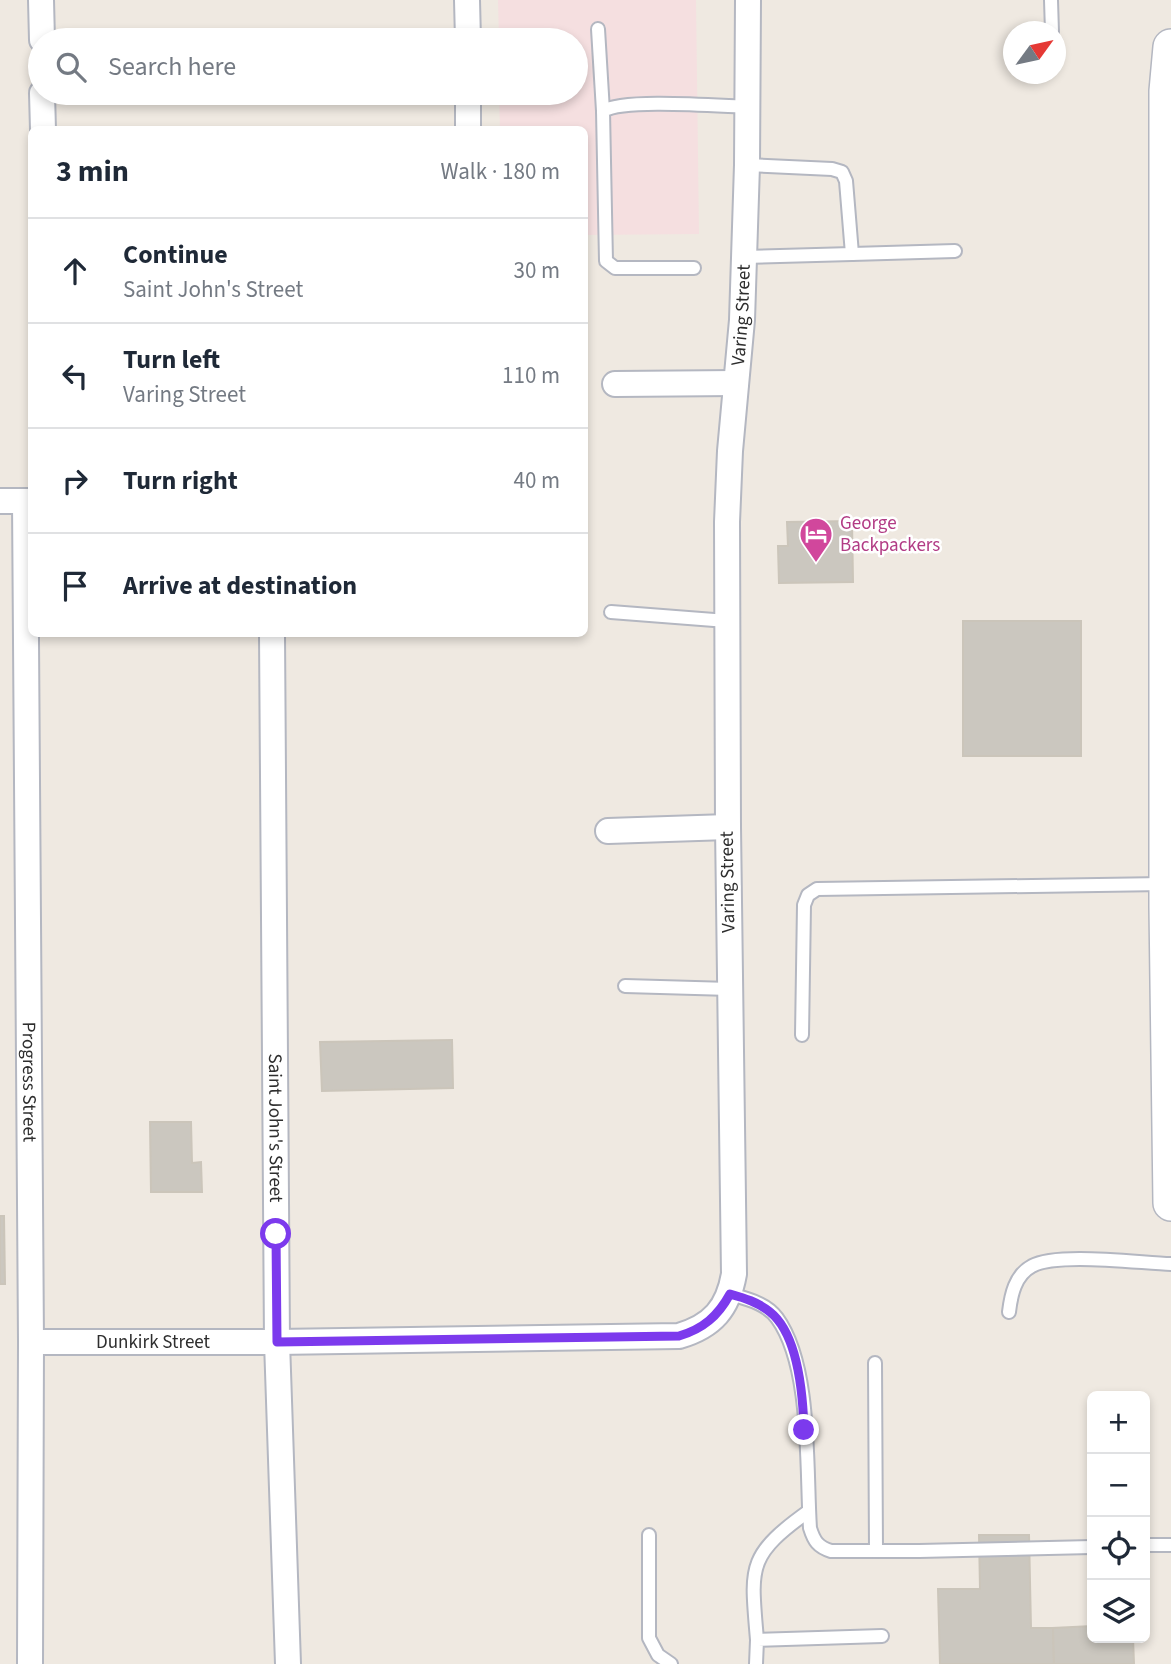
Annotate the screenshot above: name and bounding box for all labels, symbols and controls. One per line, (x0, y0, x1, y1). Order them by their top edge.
north arrow (1003, 21, 1066, 84)
search box (28, 28, 588, 105)
icon: search (52, 48, 90, 86)
text: Search here (108, 48, 236, 85)
text: 3 min (56, 150, 129, 193)
text: Walk · 180 m (441, 155, 560, 188)
text: Continue (123, 236, 228, 273)
icon: ahead (56, 252, 94, 290)
text: 30 m (513, 254, 560, 287)
street label: Varing Street (724, 263, 757, 367)
text: Saint John's Street (123, 273, 303, 306)
text: Turn left (123, 341, 220, 378)
icon: left (56, 357, 94, 395)
text: 110 m (502, 359, 560, 392)
text: Varing Street (123, 378, 246, 411)
icon: right (56, 462, 94, 500)
text: Turn right (123, 462, 238, 499)
text: 40 m (513, 464, 560, 497)
place label: George Backpackers (840, 510, 940, 559)
hotel icon: George Backpackers (797, 515, 835, 564)
icon: arrive (56, 567, 94, 605)
text: Arrive at destination (123, 567, 357, 604)
street label: Varing Street (714, 830, 742, 933)
street label: Progress Street (15, 1022, 43, 1143)
street label: Saint John's Street (261, 1053, 290, 1203)
route start (260, 1218, 291, 1249)
street label: Dunkirk Street (96, 1329, 211, 1356)
map controls (1087, 1391, 1150, 1643)
button: + (1087, 1391, 1150, 1454)
route end (788, 1414, 819, 1445)
button: − (1087, 1454, 1150, 1517)
button: locate (1087, 1517, 1150, 1580)
button: layers (1087, 1580, 1150, 1643)

